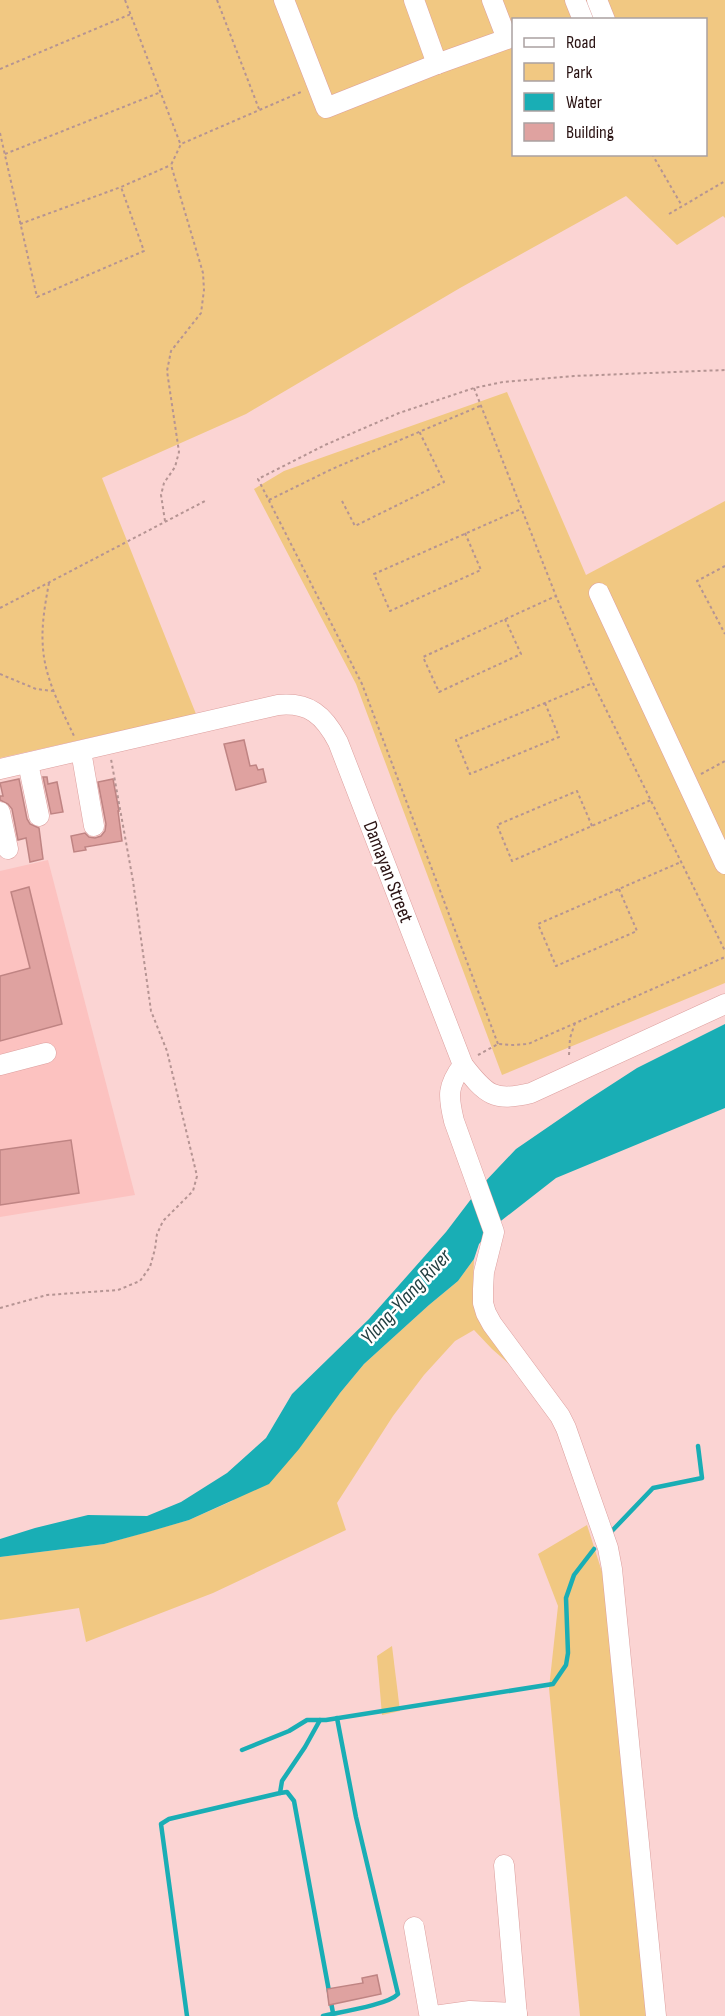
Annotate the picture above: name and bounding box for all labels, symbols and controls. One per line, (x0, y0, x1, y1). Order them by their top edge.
legend (512, 18, 707, 156)
text: Road (566, 32, 596, 53)
text: Park (566, 62, 592, 83)
text: Water (566, 92, 602, 113)
text: Building (566, 122, 614, 143)
street label: Damayan Street (358, 818, 418, 926)
water label: Ylang-Ylang River (356, 1243, 457, 1350)

